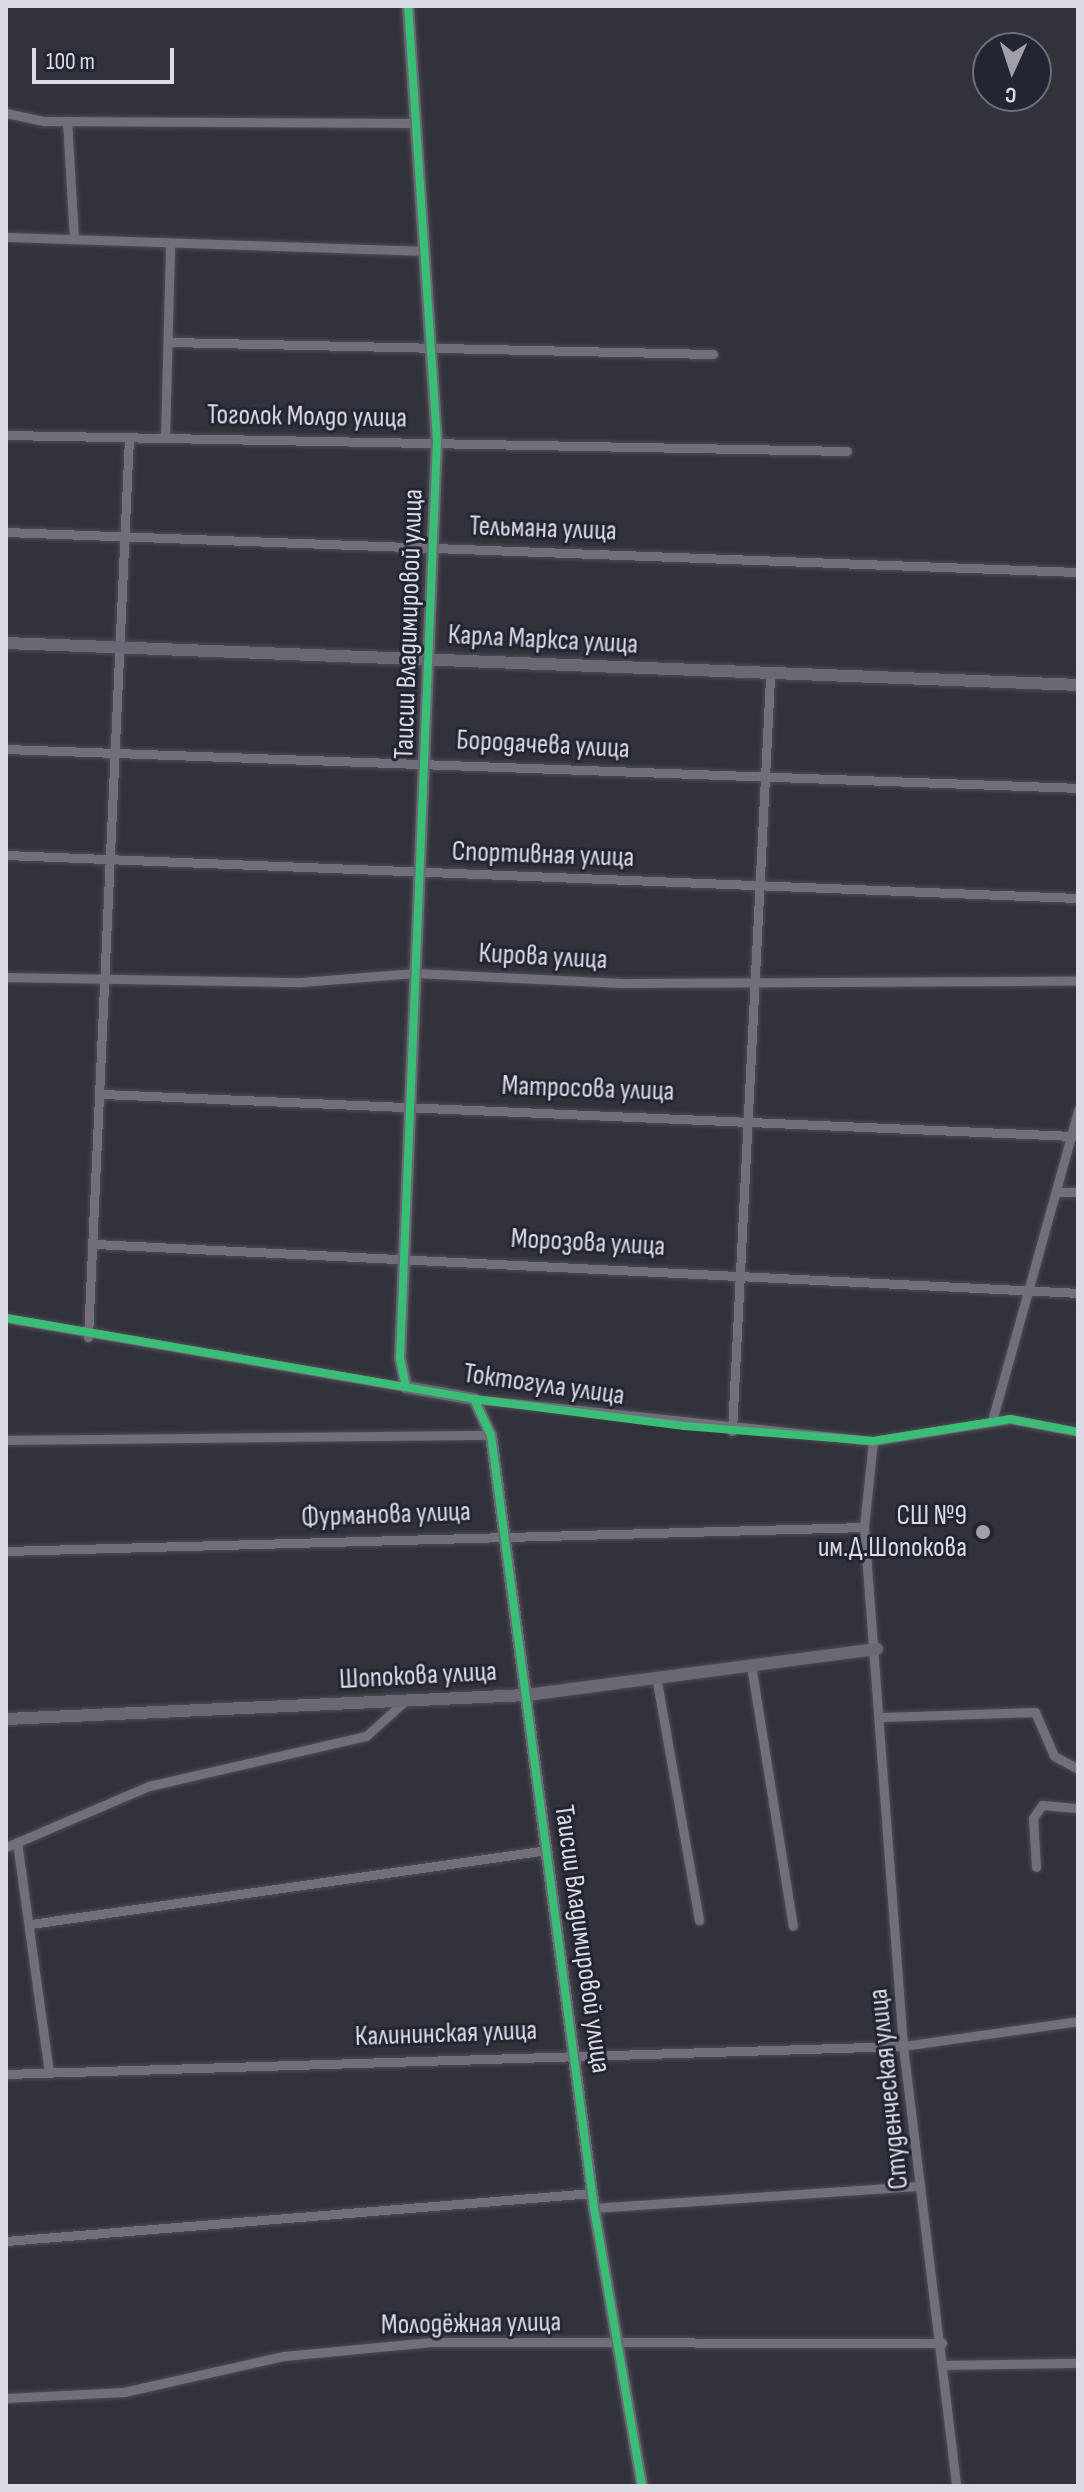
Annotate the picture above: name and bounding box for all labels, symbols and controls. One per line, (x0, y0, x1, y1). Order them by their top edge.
scale bar (36, 32, 178, 82)
north arrow (972, 32, 1052, 112)
text: 100 m (46, 47, 95, 76)
text: С (1004, 81, 1017, 108)
street label: Тоголок Молдо улица (207, 398, 407, 436)
street label: Таисии Владимировой улица (387, 488, 431, 760)
street label: Тельмана улица (469, 510, 617, 548)
street label: Карла Маркса улица (447, 618, 639, 662)
street label: Бородачева улица (455, 724, 631, 766)
street label: Спортивная улица (451, 835, 635, 875)
street label: Кирова улица (478, 937, 608, 977)
street label: Матросова улица (501, 1069, 675, 1109)
street label: Морозова улица (510, 1222, 666, 1264)
street label: Токтогула улица (461, 1357, 627, 1413)
street label: Фурманова улица (301, 1495, 471, 1535)
place label: СШ №9 им.Д.Шопокова (818, 1499, 967, 1565)
marker: СШ №9 им.Д.Шопокова (974, 1523, 992, 1541)
street label: Шопокова улица (338, 1655, 498, 1697)
street label: Таисии Владимировой улица (547, 1803, 617, 2075)
street label: Студенческая улица (862, 1987, 916, 2191)
street label: Калининская улица (354, 2014, 538, 2054)
street label: Молодёжная улица (381, 2306, 561, 2342)

